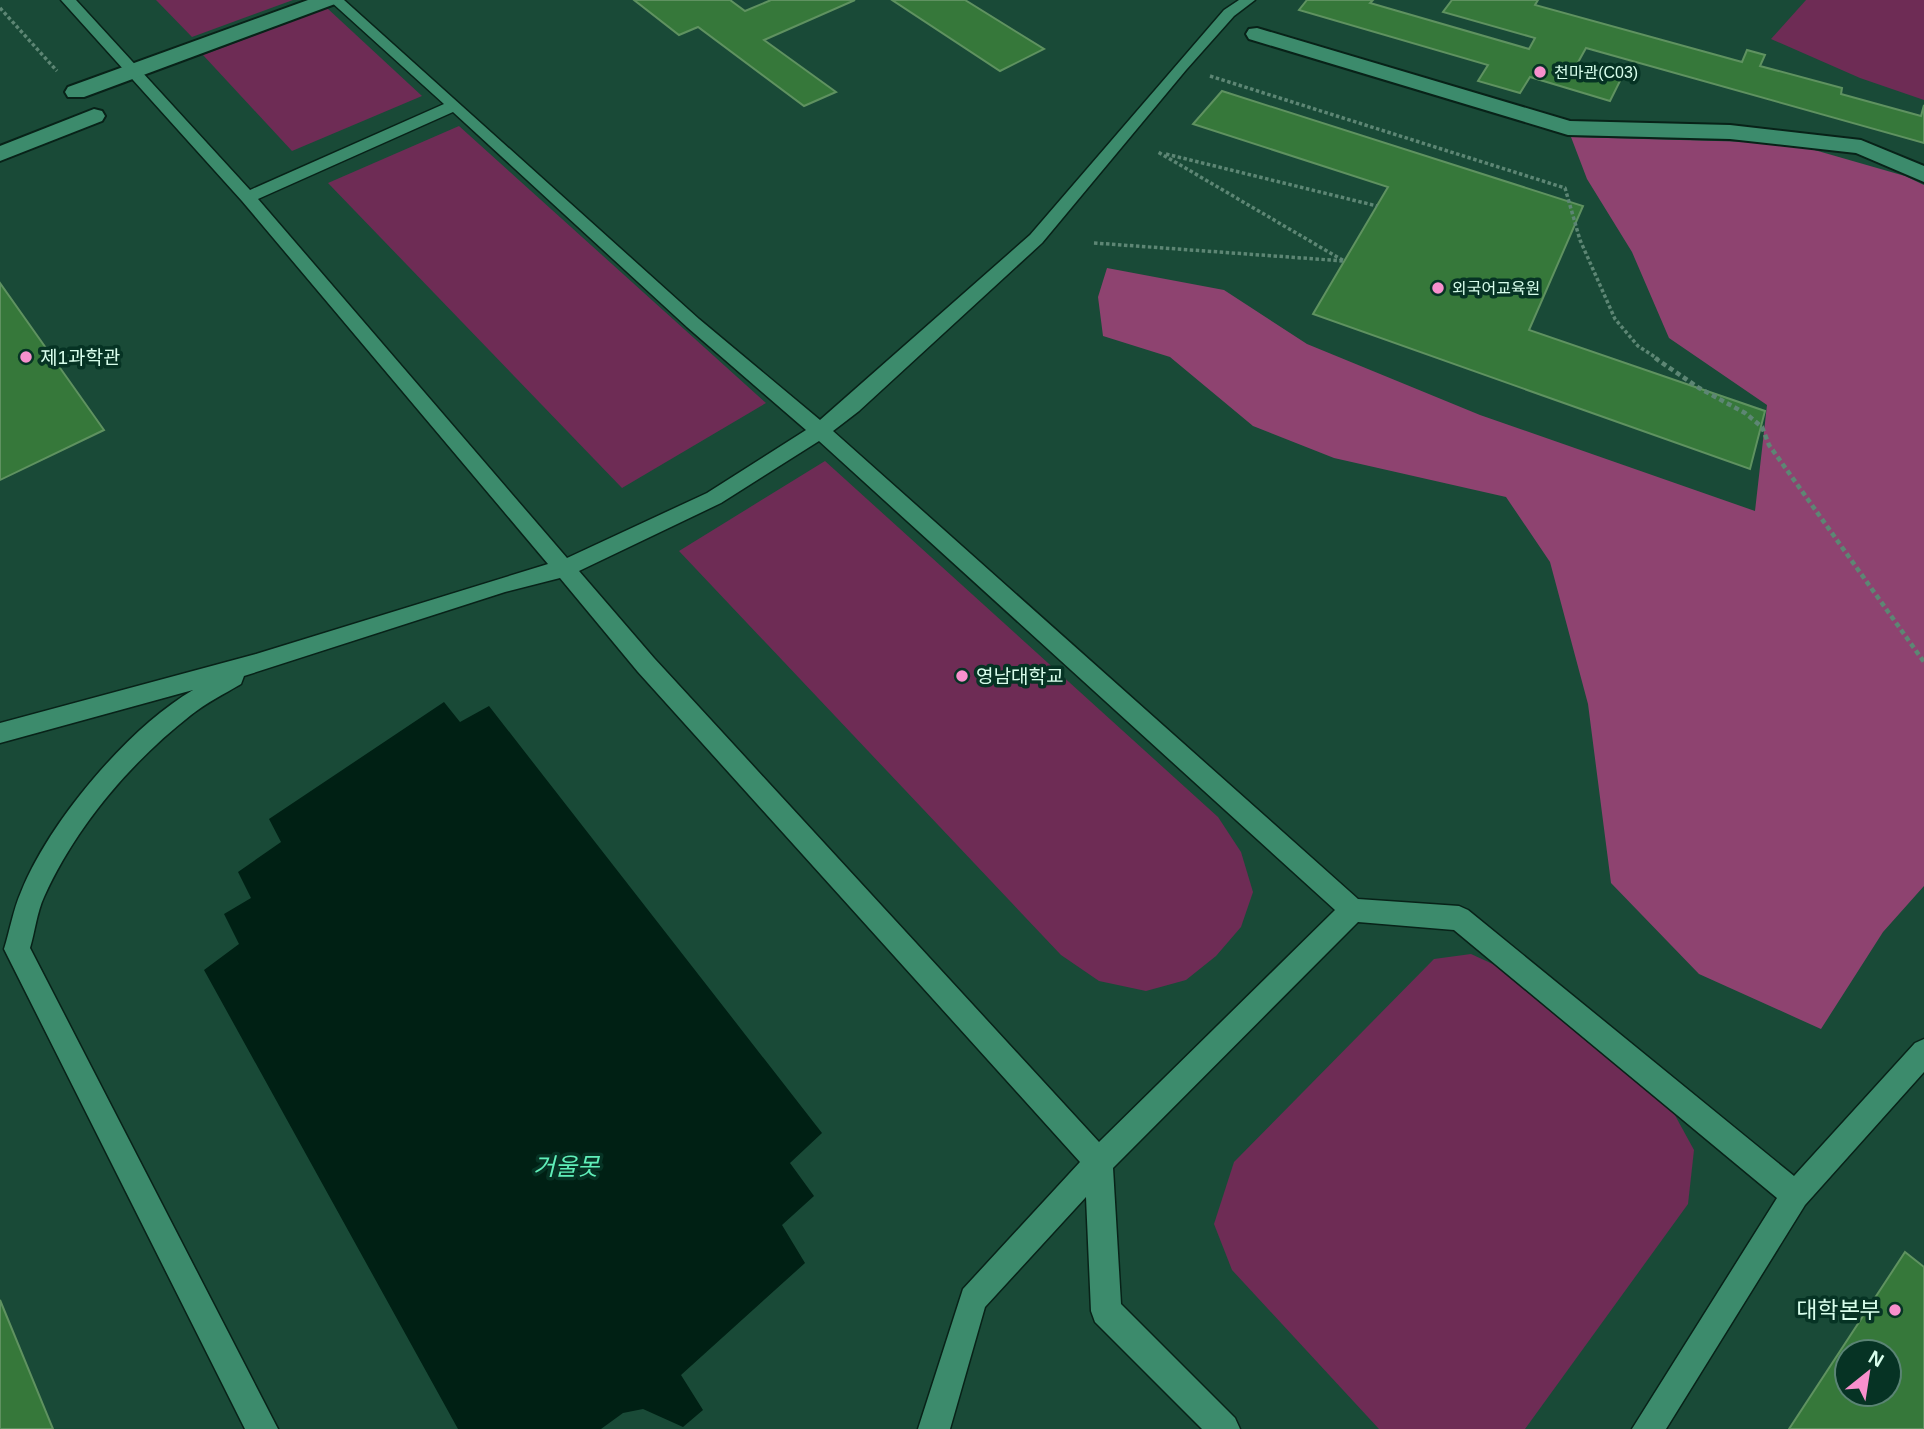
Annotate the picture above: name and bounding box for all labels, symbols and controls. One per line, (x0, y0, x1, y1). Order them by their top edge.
marker: 천마관(C03) (1532, 64, 1548, 80)
place label: 천마관(C03) (1554, 64, 1638, 81)
marker: 외국어교육원 (1430, 280, 1446, 296)
place label: 외국어교육원 (1452, 280, 1540, 297)
place label: 제1과학관 (40, 347, 121, 368)
marker: 제1과학관 (18, 349, 34, 365)
place label: 영남대학교 (976, 666, 1063, 687)
marker: 영남대학교 (954, 668, 970, 684)
water label: 거울못 (533, 1153, 601, 1180)
place label: 대학본부 (1796, 1297, 1881, 1323)
marker: 대학본부 (1887, 1302, 1903, 1318)
north arrow (1833, 1338, 1903, 1408)
text: N (1865, 1346, 1887, 1371)

